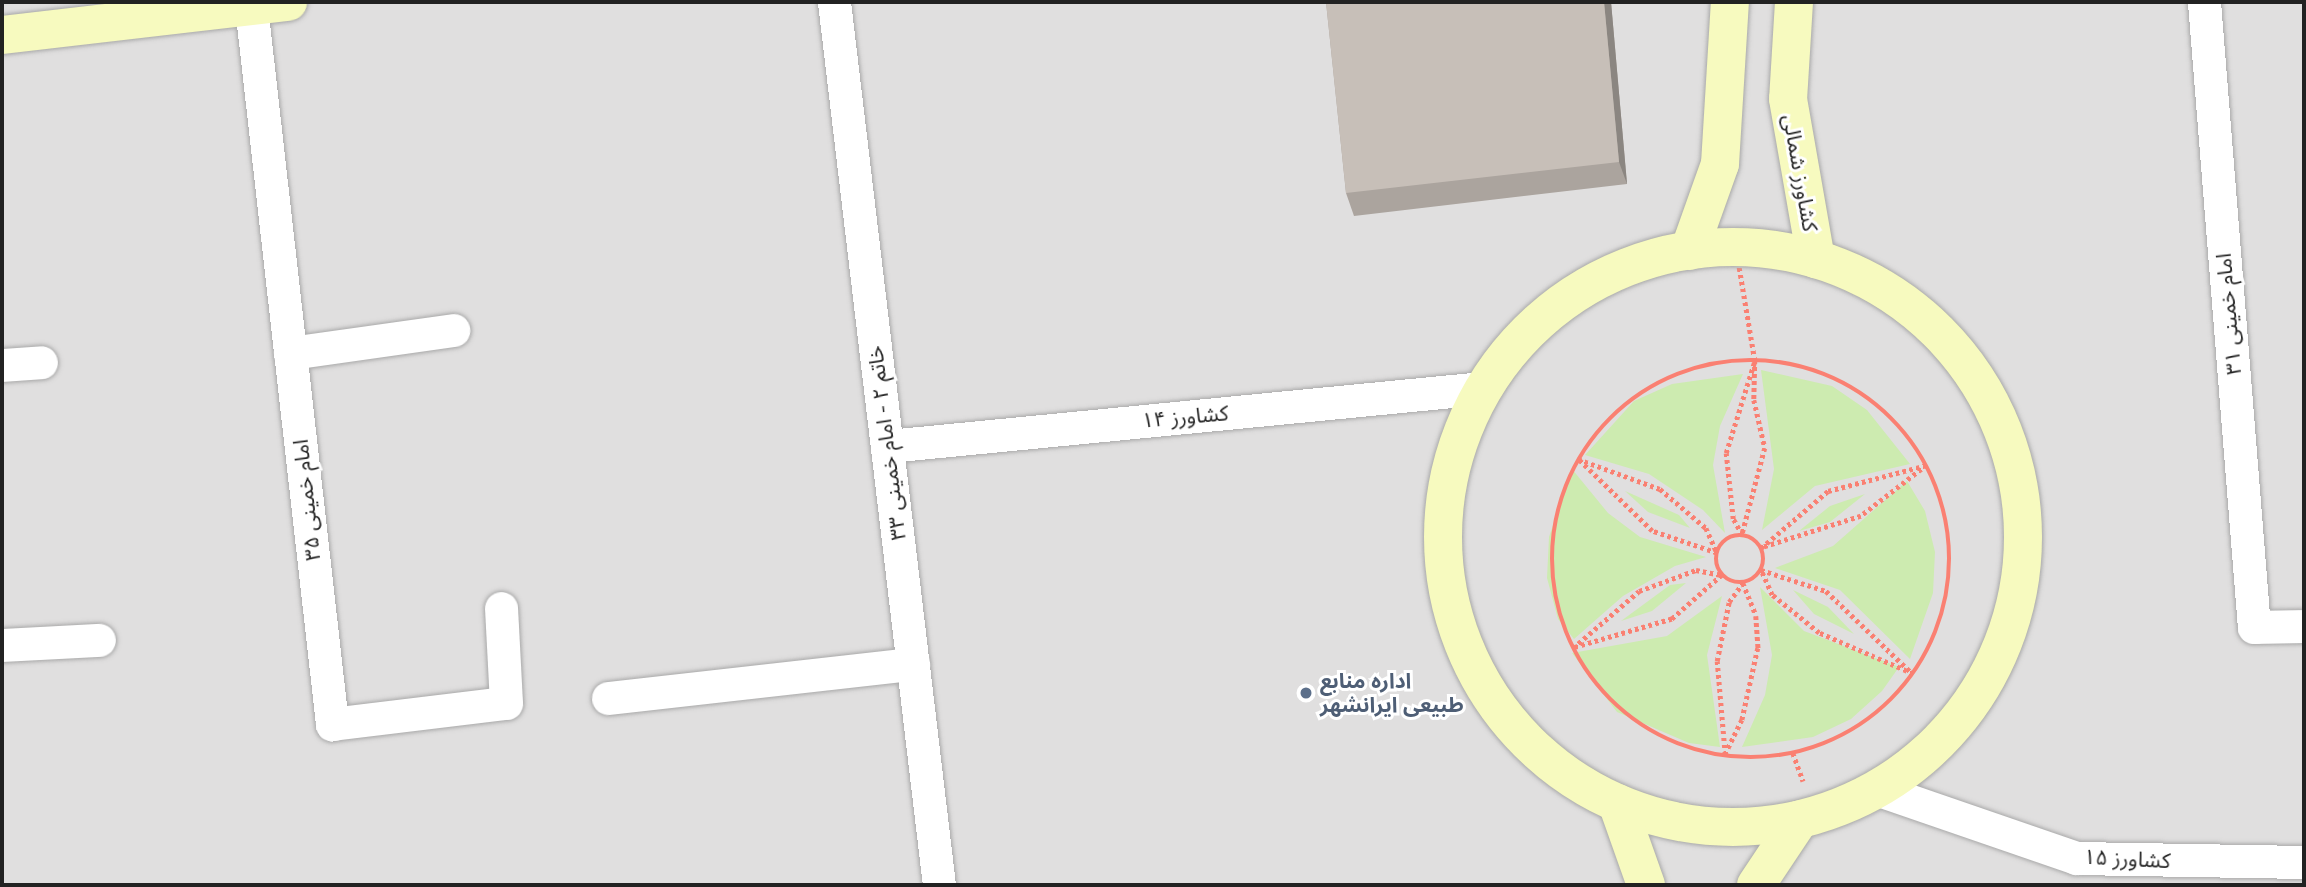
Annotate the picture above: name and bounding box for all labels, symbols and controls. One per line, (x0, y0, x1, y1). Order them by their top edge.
street label: کشاورز شمالی (1777, 112, 1823, 234)
street label: امام خمینی ۳۱ (2211, 252, 2247, 376)
street label: خاتم ۲ - امام خمینی ۳۳ (863, 344, 911, 542)
street label: کشاورز ۱۴ (1141, 401, 1229, 433)
street label: امام خمینی ۳۵ (288, 438, 326, 562)
place label: اداره منابع طبیعی ایرانشهر (1320, 668, 1464, 718)
marker: اداره منابع طبیعی ایرانشهر (1298, 685, 1314, 701)
street label: کشاورز ۱۵ (2083, 844, 2171, 874)

